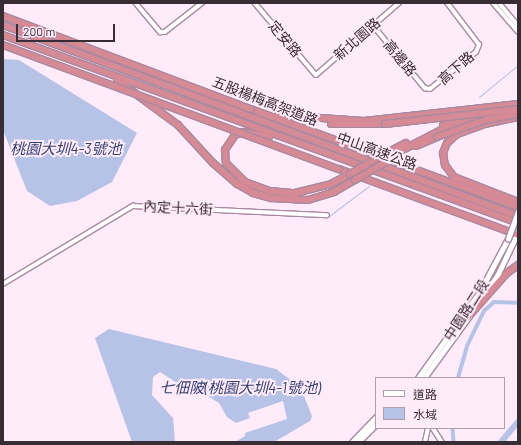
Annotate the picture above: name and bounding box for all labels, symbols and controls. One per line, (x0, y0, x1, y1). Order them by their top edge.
street label: 新北園路 (330, 14, 384, 64)
scale bar (18, 16, 117, 42)
street label: 定安路 (265, 18, 305, 60)
text: 200 m (23, 24, 55, 38)
street label: 高邊路 (380, 37, 420, 79)
street label: 高下路 (435, 48, 477, 88)
street label: 五股楊梅高架道路 (210, 73, 320, 129)
street label: 中山高速公路 (335, 129, 419, 173)
water label: 桃園大圳4-3號池 (10, 140, 122, 158)
street label: 內定十六街 (143, 198, 213, 218)
street label: 中園路二段 (440, 276, 492, 344)
legend (375, 377, 505, 429)
water label: 七佃陂(桃園大圳4-1號池) (159, 379, 321, 397)
text: 道路 (413, 387, 437, 401)
text: 水域 (413, 407, 437, 421)

